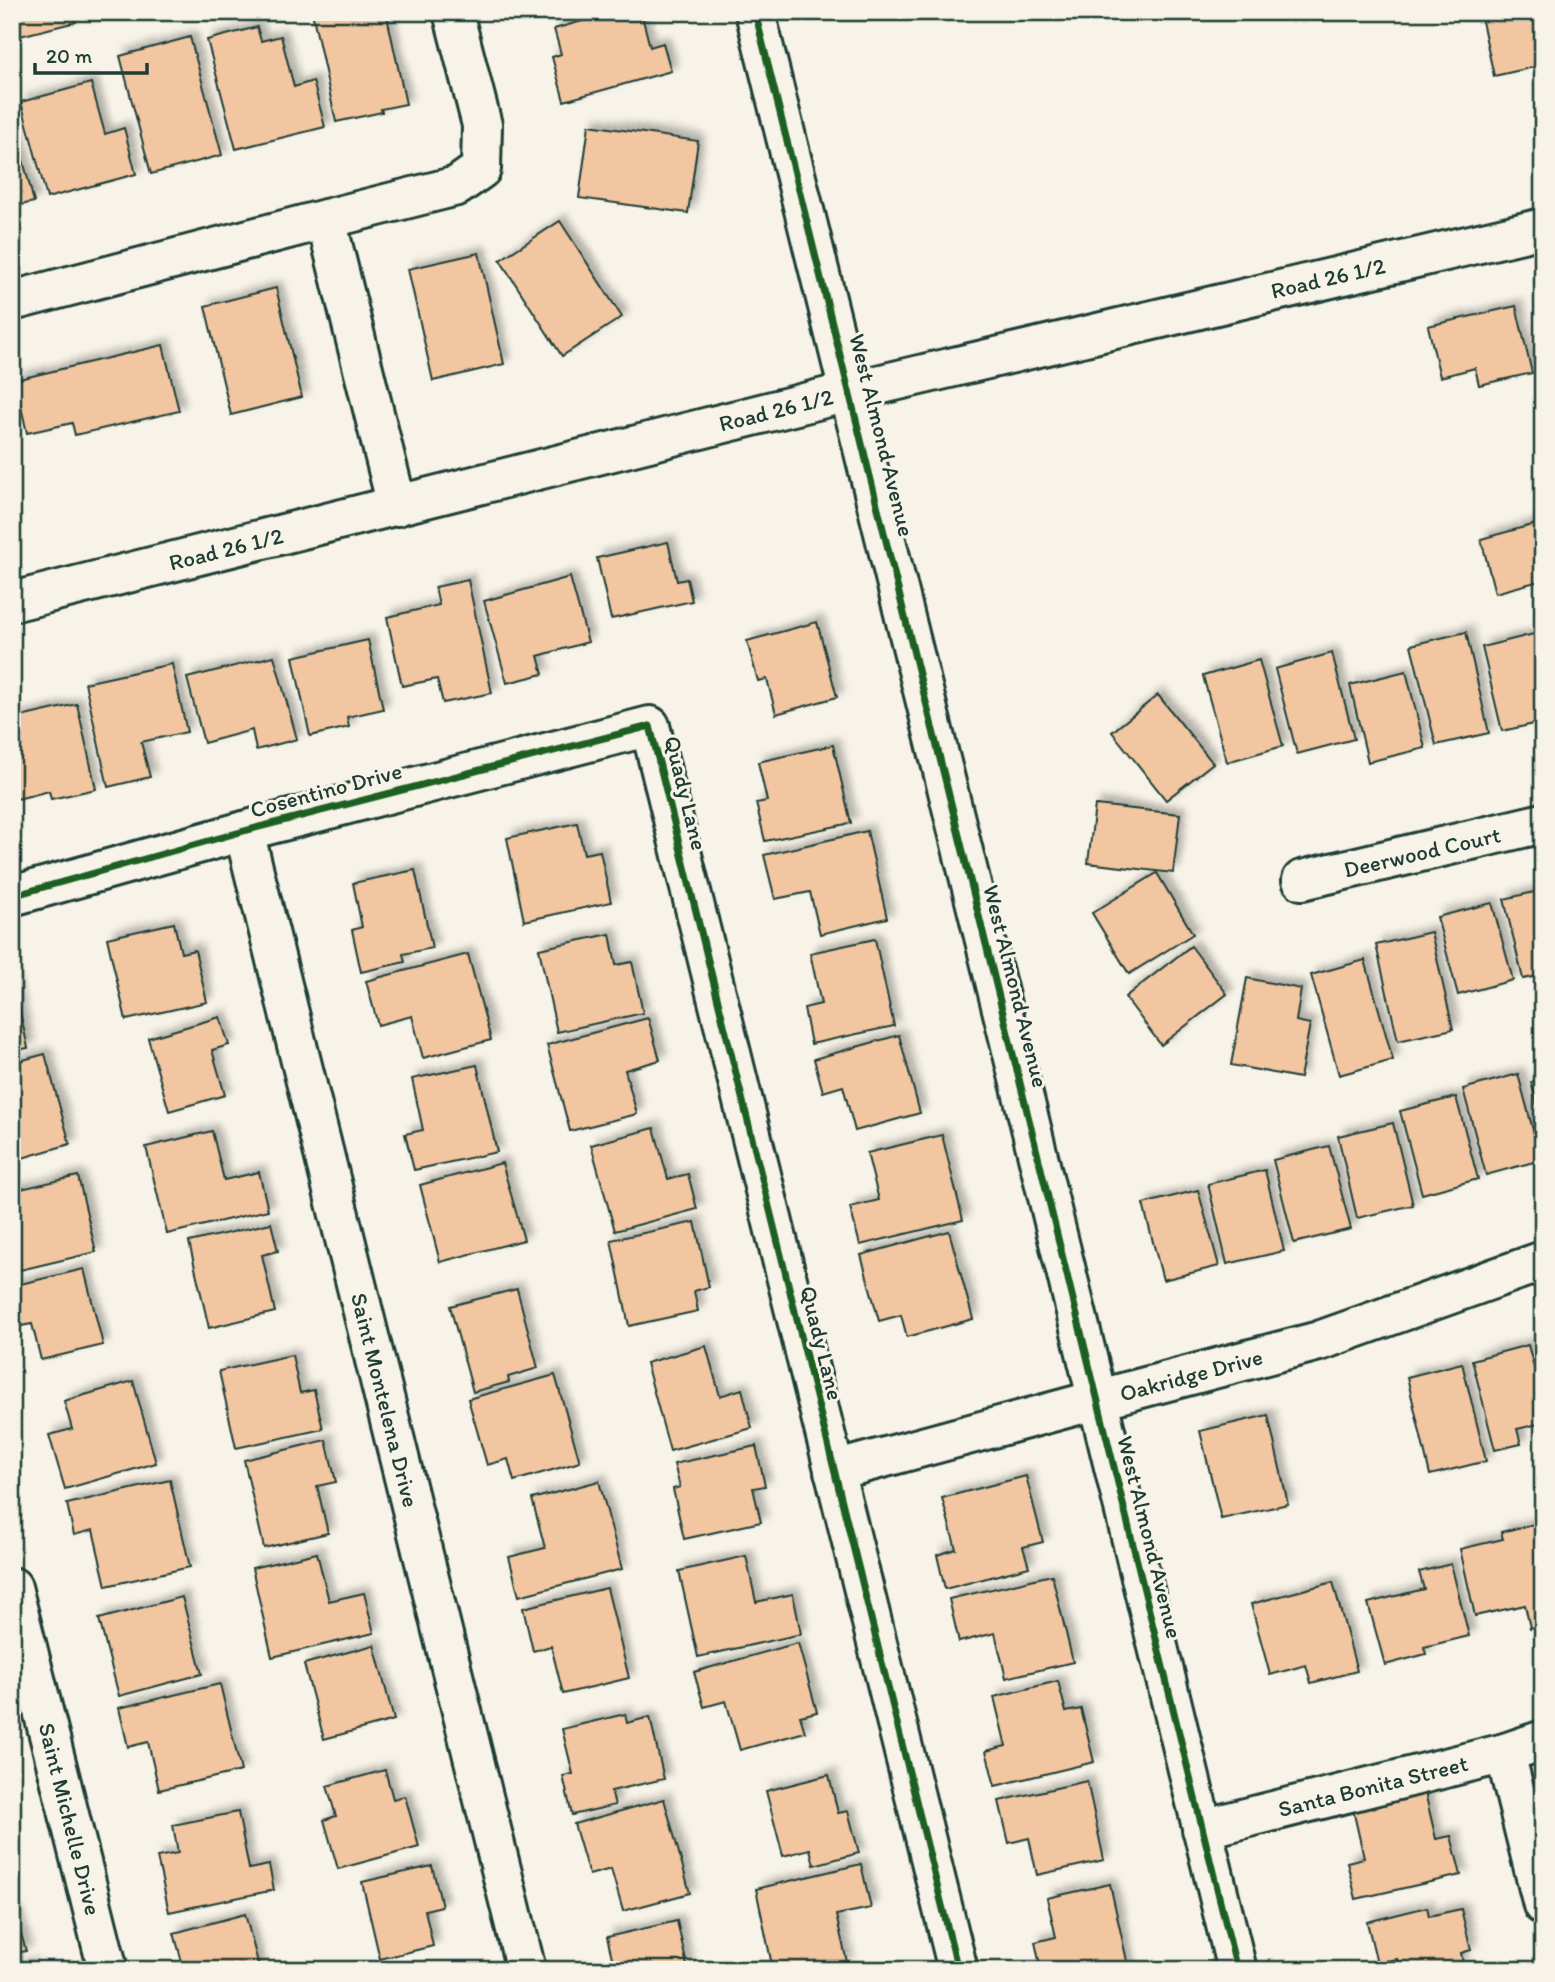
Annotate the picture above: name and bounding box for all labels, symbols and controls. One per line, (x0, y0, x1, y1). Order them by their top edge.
scale bar (35, 32, 147, 76)
text: 20 m (46, 43, 93, 68)
street label: Road 26 1/2 (1268, 251, 1388, 305)
street label: West Almond Avenue (843, 331, 921, 539)
street label: Road 26 1/2 (716, 382, 836, 438)
street label: Road 26 1/2 (166, 521, 286, 577)
street label: Quady Lane (658, 733, 714, 853)
street label: Cosentino Drive (247, 756, 405, 824)
street label: Deerwood Court (1341, 820, 1504, 884)
street label: West Almond Avenue (977, 882, 1055, 1090)
street label: Quady Lane (794, 1283, 850, 1403)
street label: Saint Montelena Drive (345, 1290, 425, 1510)
street label: Oakridge Drive (1116, 1342, 1266, 1408)
street label: West Almond Avenue (1111, 1433, 1189, 1641)
street label: Saint Michelle Drive (33, 1720, 107, 1918)
street label: Santa Bonita Street (1275, 1749, 1471, 1823)

